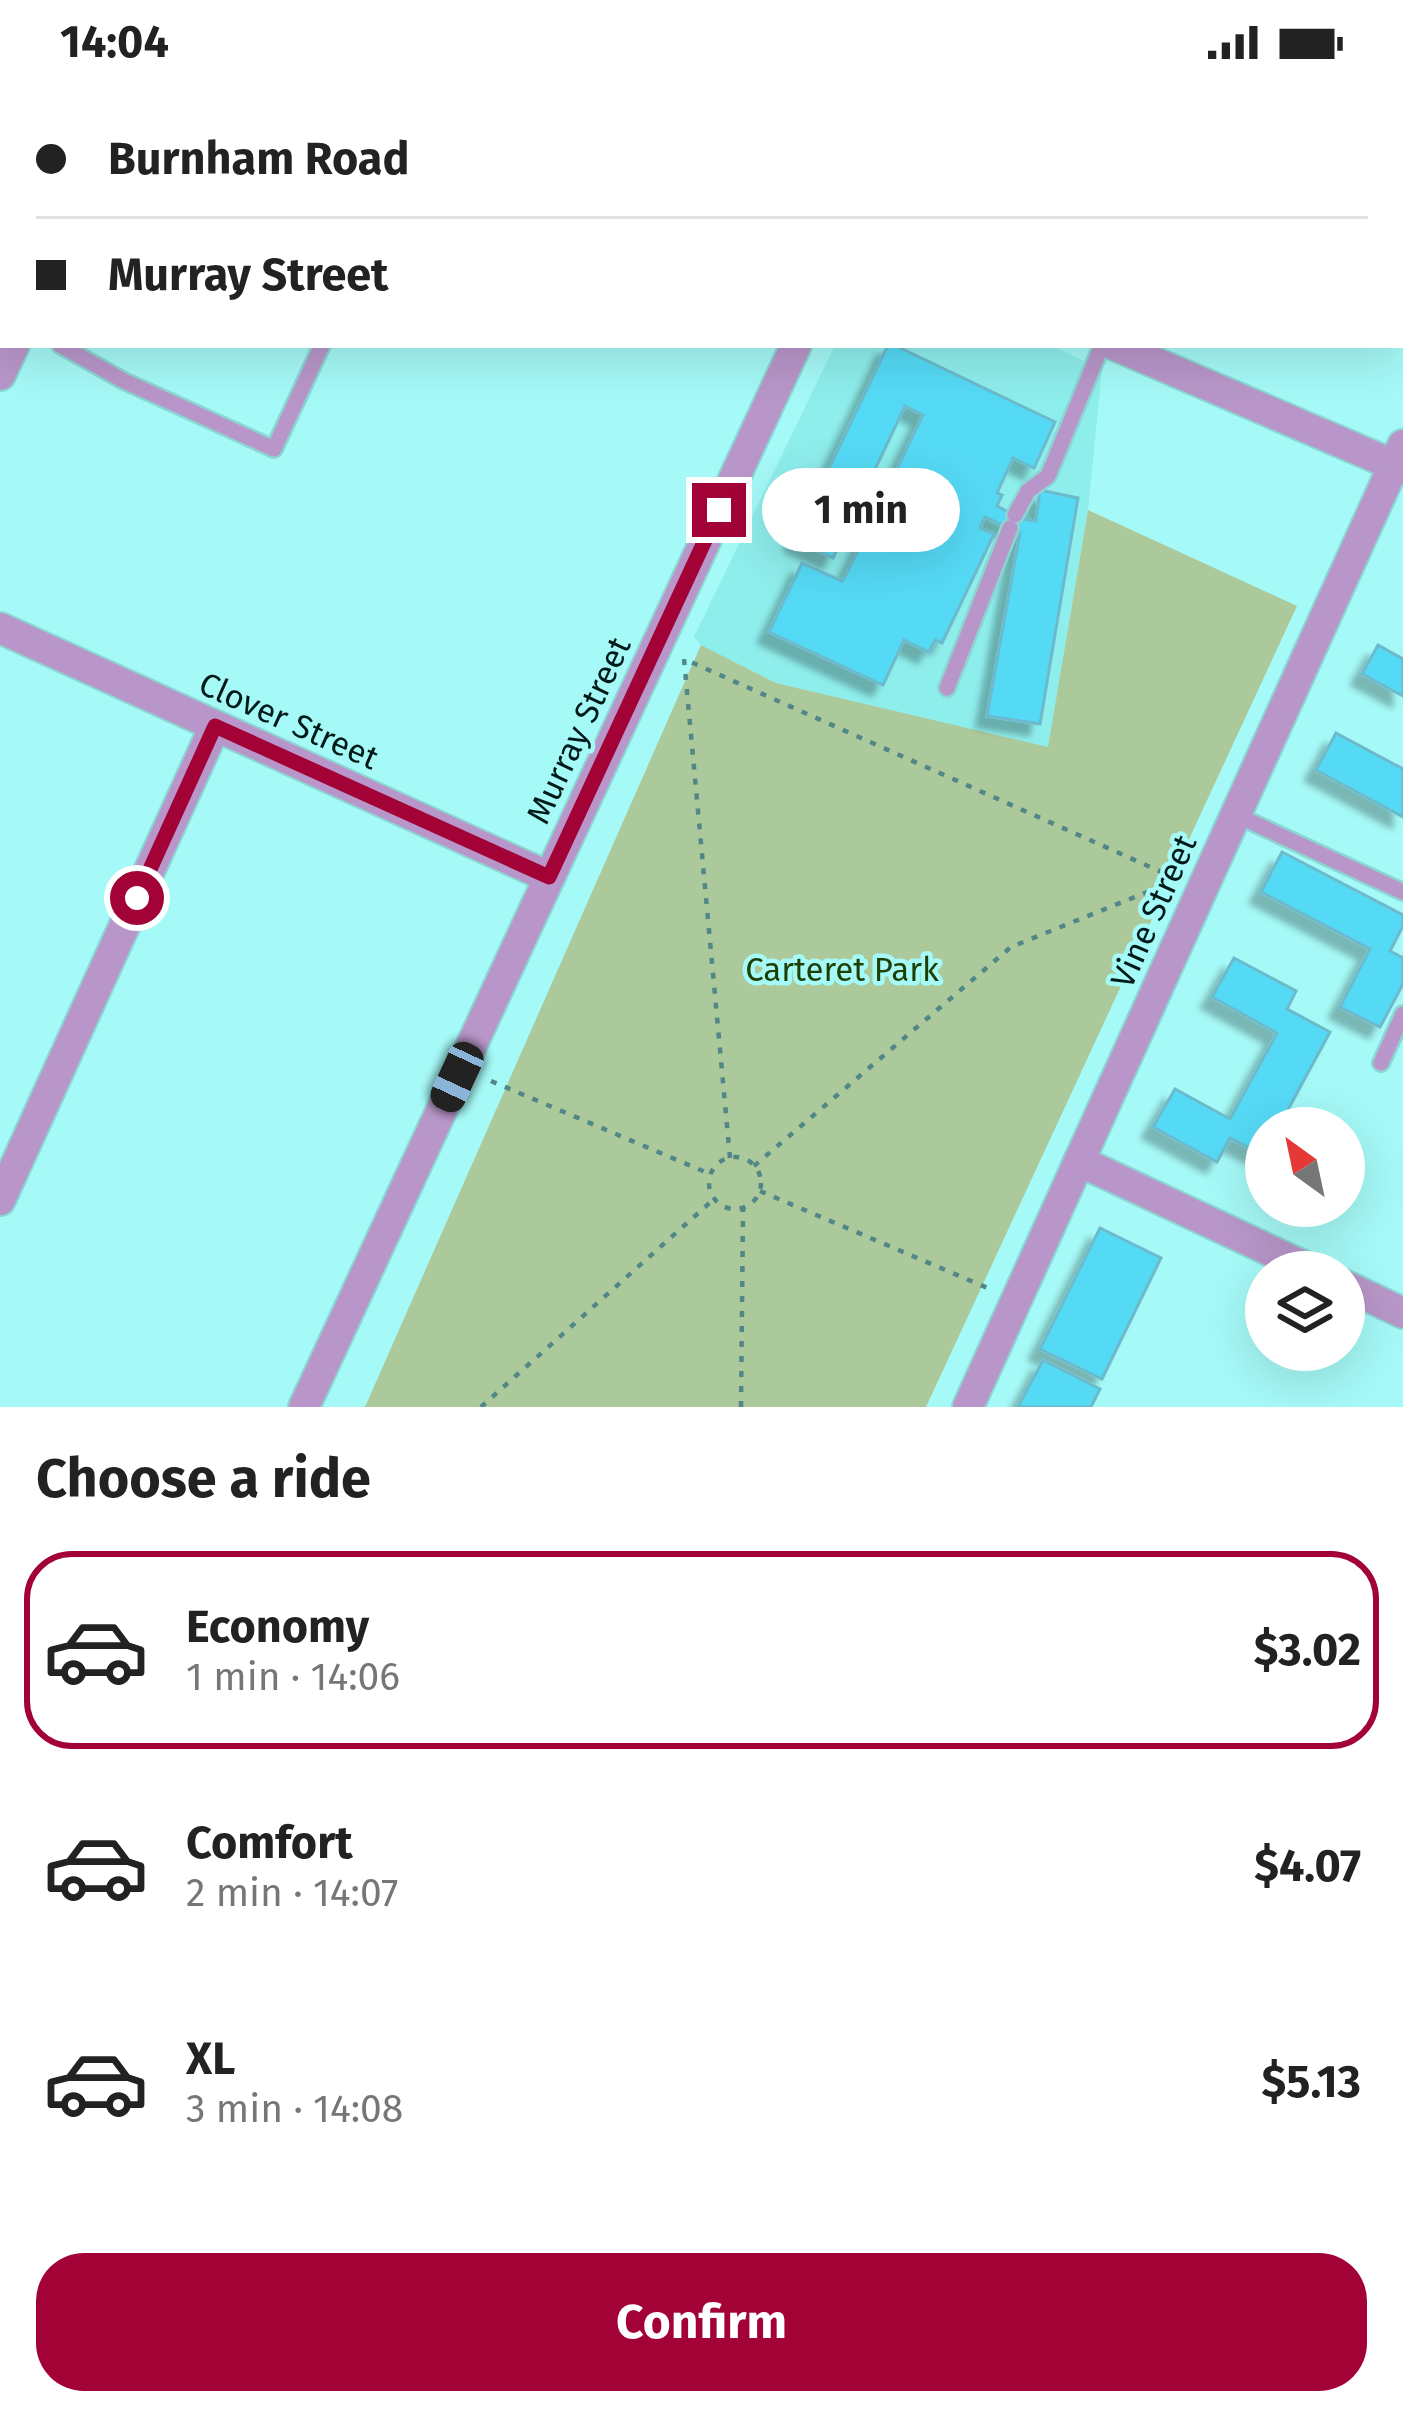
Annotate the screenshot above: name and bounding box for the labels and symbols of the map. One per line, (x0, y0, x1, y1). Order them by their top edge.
callout: 1 min (761, 468, 959, 552)
route end (692, 483, 746, 537)
street label: Murray Street (518, 631, 640, 830)
street label: Clover Street (193, 664, 384, 778)
street label: Vine Street (1102, 829, 1205, 994)
route start (110, 871, 164, 925)
park label: Carteret Park (745, 950, 939, 990)
car (425, 1037, 489, 1117)
north arrow (1245, 1107, 1365, 1227)

